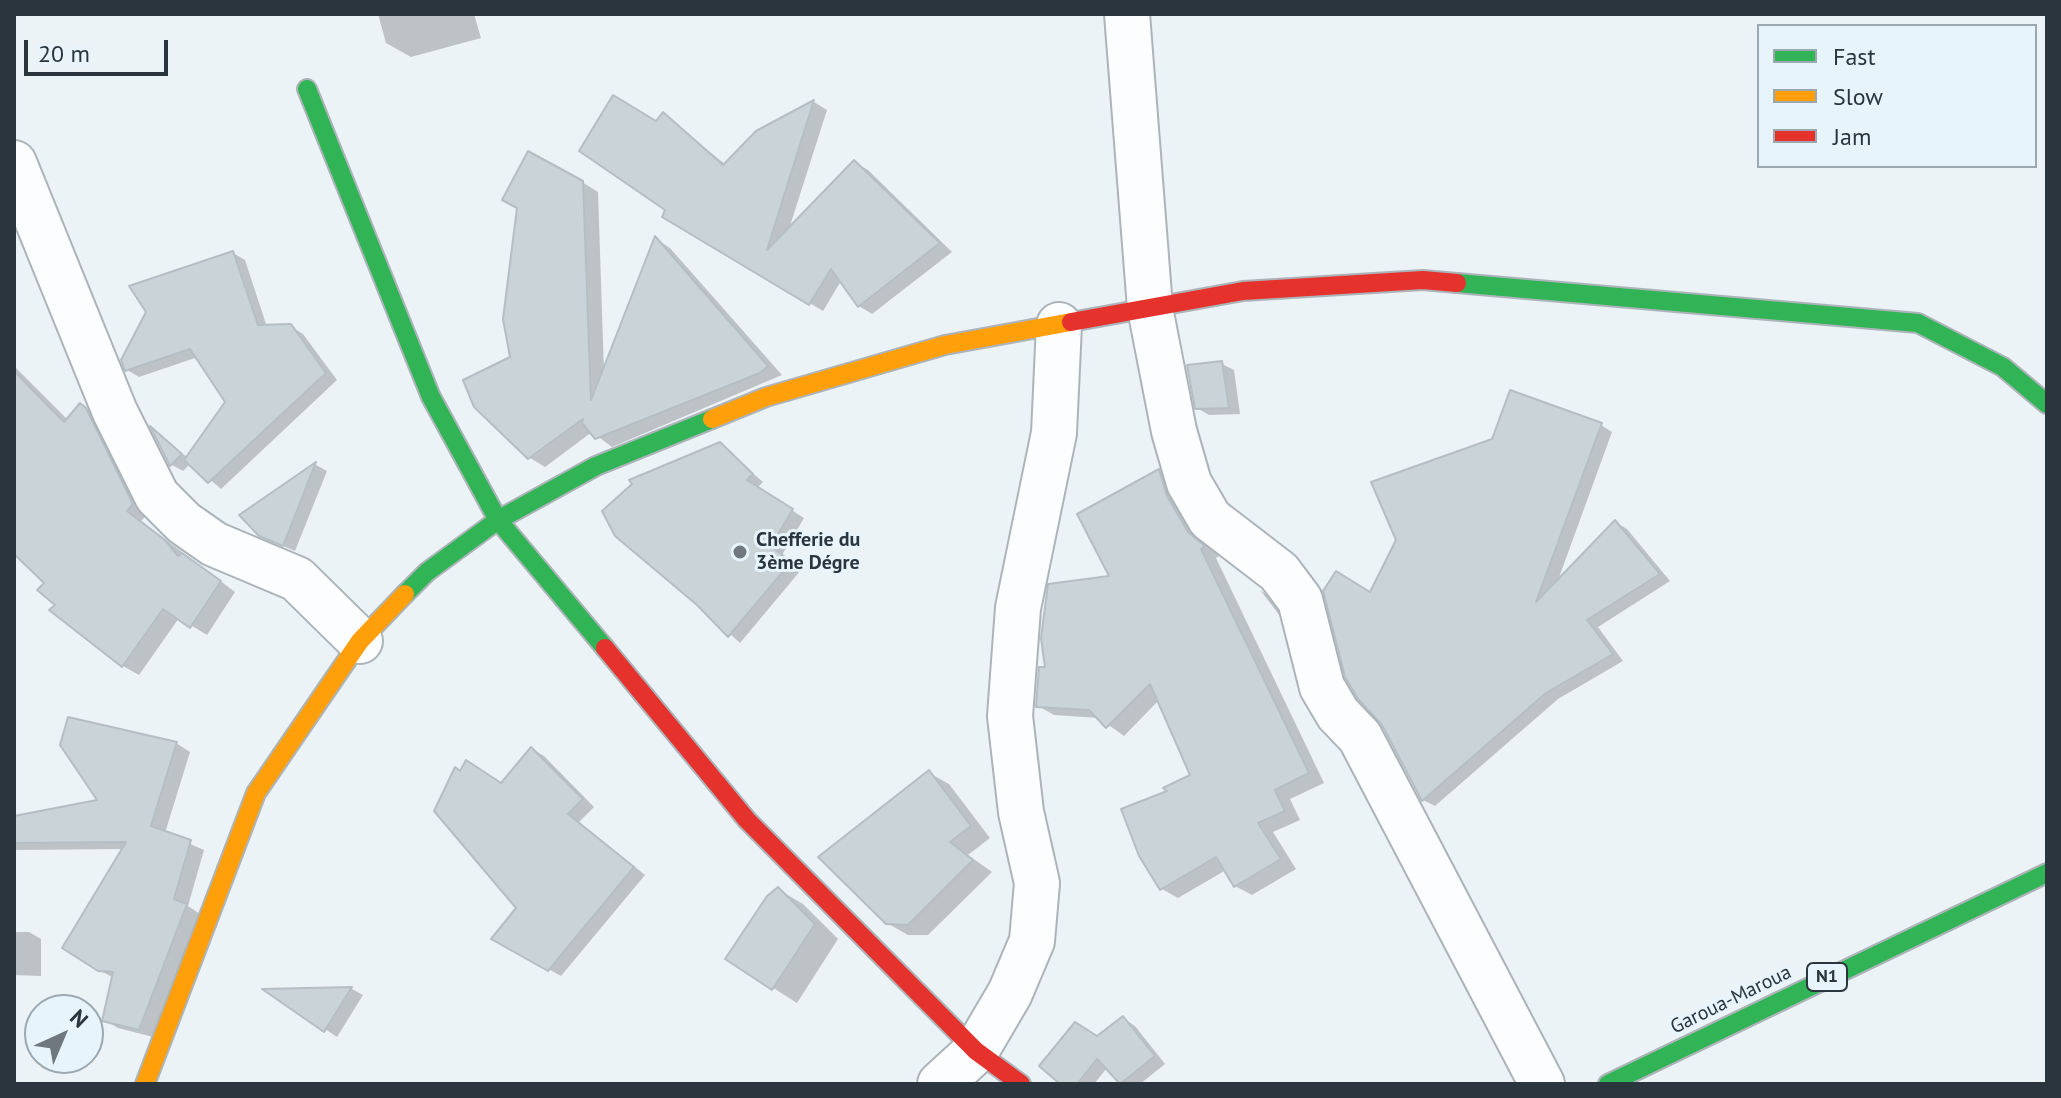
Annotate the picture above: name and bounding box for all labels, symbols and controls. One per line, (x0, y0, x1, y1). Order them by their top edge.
scale bar (28, 24, 172, 74)
legend (1757, 24, 2037, 168)
text: 20 m (38, 38, 90, 69)
text: Fast (1833, 41, 1876, 72)
text: Slow (1833, 81, 1883, 112)
text: Jam (1833, 121, 1871, 152)
place label: Chefferie du 3ème Dégre (756, 528, 860, 575)
marker: Chefferie du 3ème Dégre (731, 543, 749, 561)
street label: Garoua-Maroua (1667, 960, 1795, 1040)
road number: N1 (1807, 963, 1847, 991)
north arrow (24, 994, 104, 1074)
text: N (64, 1003, 94, 1033)

